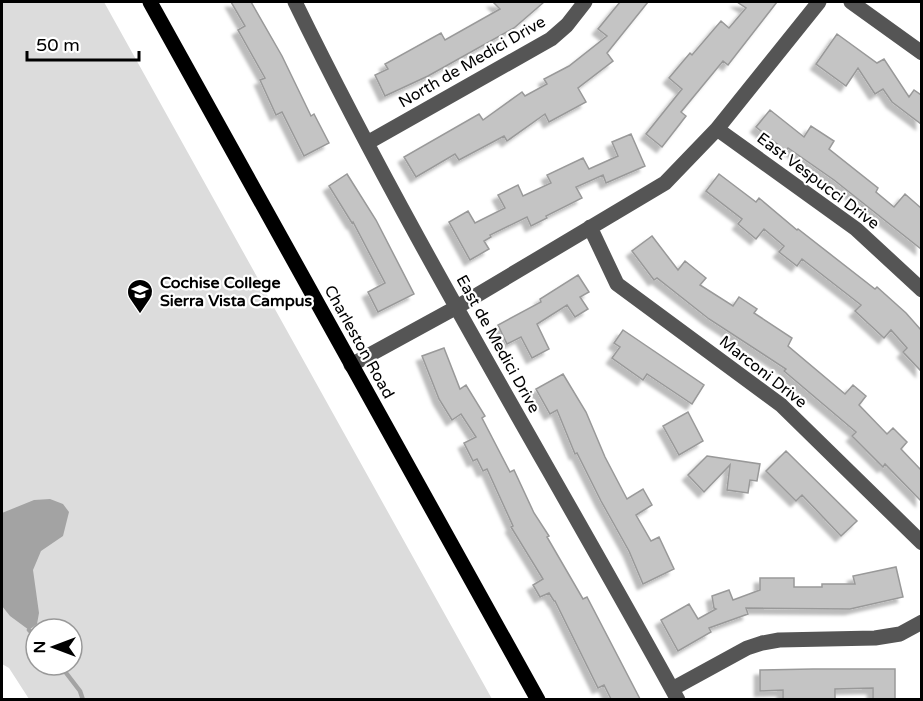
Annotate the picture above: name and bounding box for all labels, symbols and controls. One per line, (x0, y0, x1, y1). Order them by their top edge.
street label: North de Medici Drive (395, 12, 549, 112)
scale bar (27, 24, 140, 62)
text: 50 m (36, 34, 80, 56)
street label: East Vespucci Drive (753, 128, 883, 234)
street label: East de Medici Drive (452, 271, 544, 417)
place label: Cochise College Sierra Vista Campus (160, 273, 313, 311)
school or university icon: Cochise College Sierra Vista Campus (125, 277, 155, 315)
street label: Charleston Road (320, 282, 398, 402)
street label: Marconi Drive (715, 332, 811, 412)
north arrow (24, 617, 84, 677)
text: N (30, 641, 50, 653)

